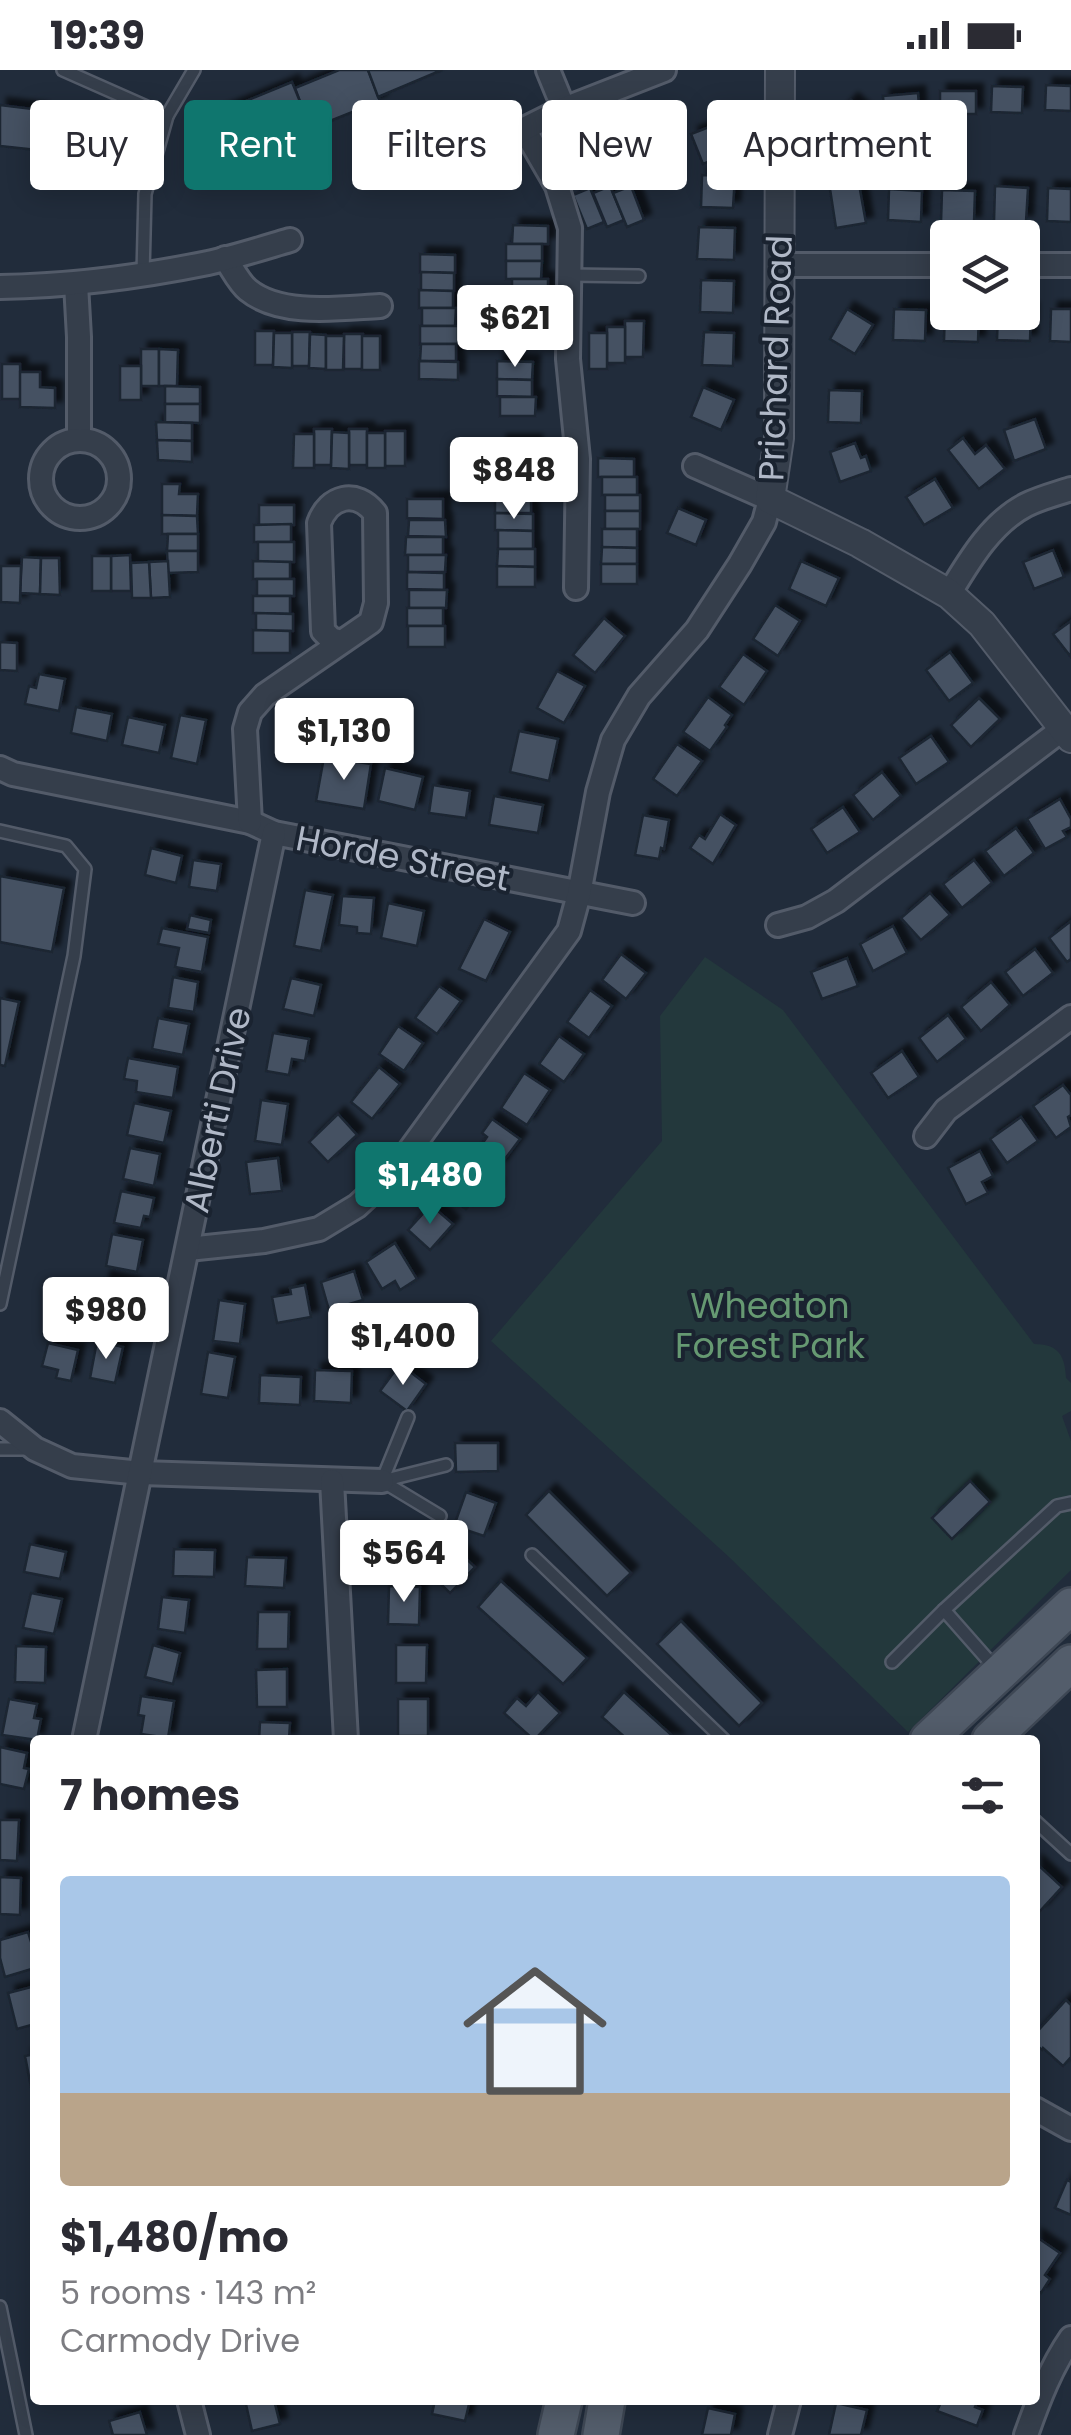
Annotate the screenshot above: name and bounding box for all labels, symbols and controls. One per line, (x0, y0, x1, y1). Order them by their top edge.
text: 19:39 (50, 9, 145, 62)
chip: Buy (30, 100, 164, 190)
chip: Rent (184, 100, 332, 190)
chip: Filters (352, 100, 522, 190)
chip: New (542, 100, 687, 190)
chip: Apartment (707, 100, 967, 190)
map controls (930, 220, 1040, 330)
button: layers (930, 220, 1040, 330)
street label: Prichard Road (746, 234, 804, 482)
pin: $621 (456, 285, 574, 370)
text: $621 (479, 295, 551, 340)
pin: $848 (455, 437, 573, 522)
text: $848 (472, 447, 556, 492)
pin: $1,130 (263, 698, 425, 783)
text: $1,130 (297, 708, 391, 753)
street label: Horde Street (292, 813, 514, 903)
street label: Alberti Drive (171, 1003, 263, 1217)
pin: $1,480 (349, 1142, 511, 1227)
text: $1,480 (377, 1152, 483, 1197)
pin: $980 (47, 1277, 165, 1362)
park label: Wheaton Forest Park (675, 1281, 865, 1370)
text: $980 (65, 1287, 147, 1332)
pin: $1,400 (322, 1303, 484, 1388)
text: $1,400 (350, 1313, 456, 1358)
pin: $564 (345, 1520, 463, 1605)
text: $564 (362, 1530, 446, 1575)
text: 7 homes (60, 1766, 240, 1825)
icon: filters (955, 1768, 1010, 1823)
icon: home (445, 1941, 625, 2121)
text: $1,480/mo (60, 2208, 289, 2267)
text: 5 rooms · 143 m² (60, 2270, 316, 2315)
text: Carmody Drive (60, 2318, 300, 2363)

